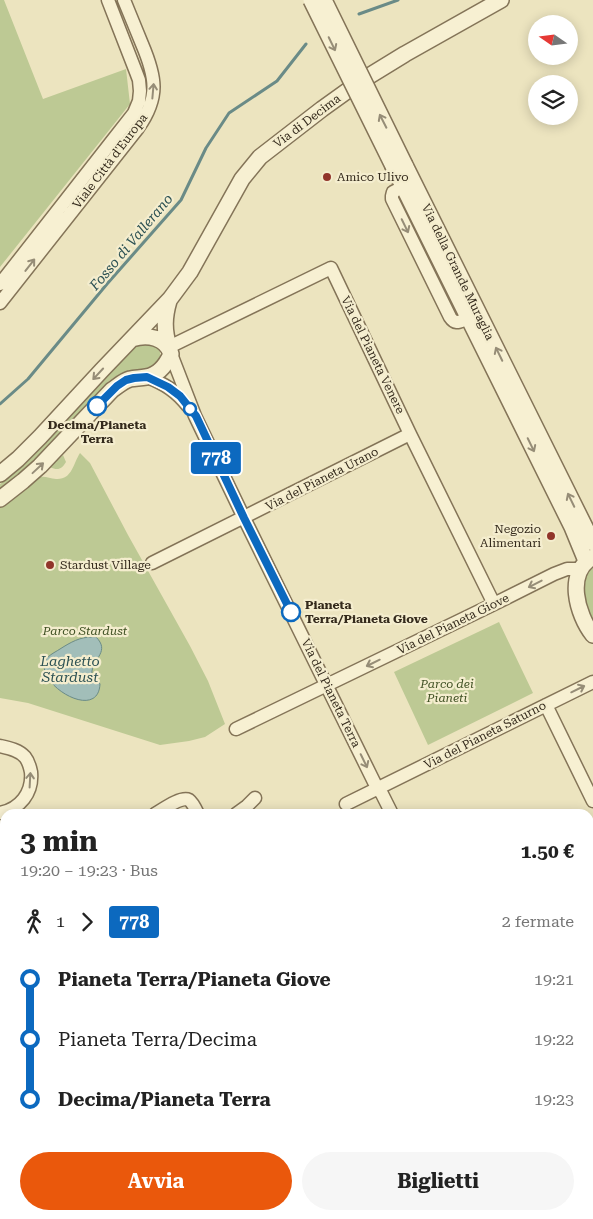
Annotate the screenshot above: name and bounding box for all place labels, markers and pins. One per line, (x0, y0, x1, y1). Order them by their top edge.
place label: Amico Ulivo (337, 170, 409, 184)
marker: Amico Ulivo (321, 171, 333, 183)
marker: Decima/Pianeta Terra (87, 396, 107, 416)
unlabelled marker (183, 402, 197, 416)
place label: Decima/Pianeta Terra (48, 418, 146, 446)
place label: Negozio Alimentari (480, 522, 541, 550)
marker: Negozio Alimentari (545, 530, 557, 542)
place label: Stardust Village (60, 558, 151, 572)
marker: Stardust Village (44, 559, 56, 571)
place label: Pianeta Terra/Pianeta Giove (305, 598, 428, 626)
marker: Pianeta Terra/Pianeta Giove (281, 602, 301, 622)

